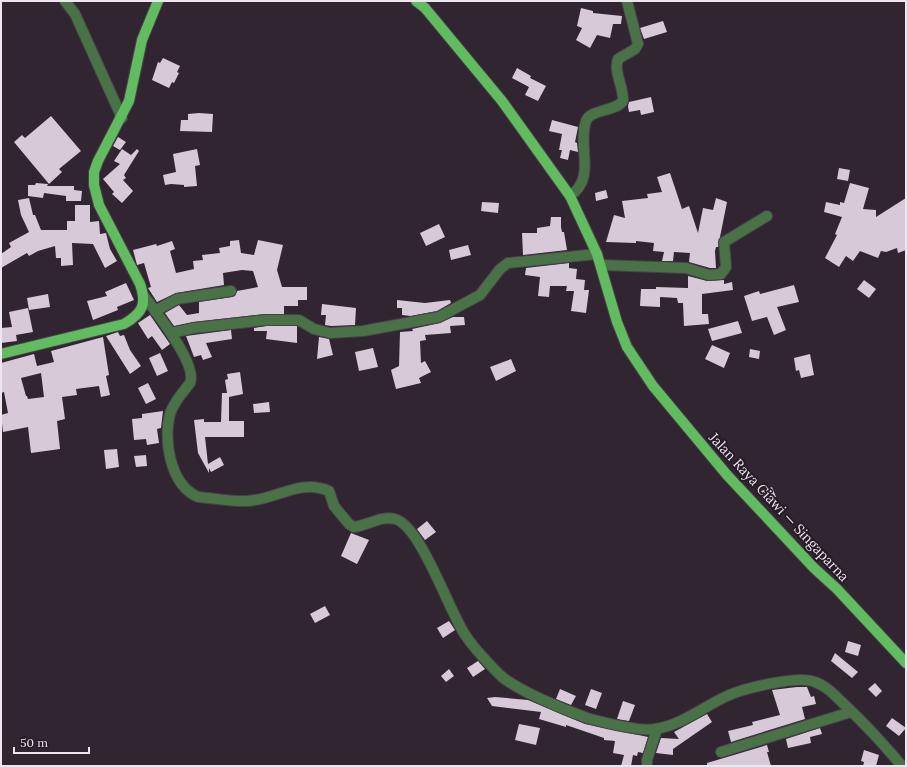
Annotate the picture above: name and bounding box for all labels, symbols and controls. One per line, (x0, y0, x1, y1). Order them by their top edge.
street label: Jalan Raya Ciawi — Singaparna (704, 428, 853, 585)
scale bar (14, 729, 89, 755)
text: 50 m (20, 735, 48, 750)

